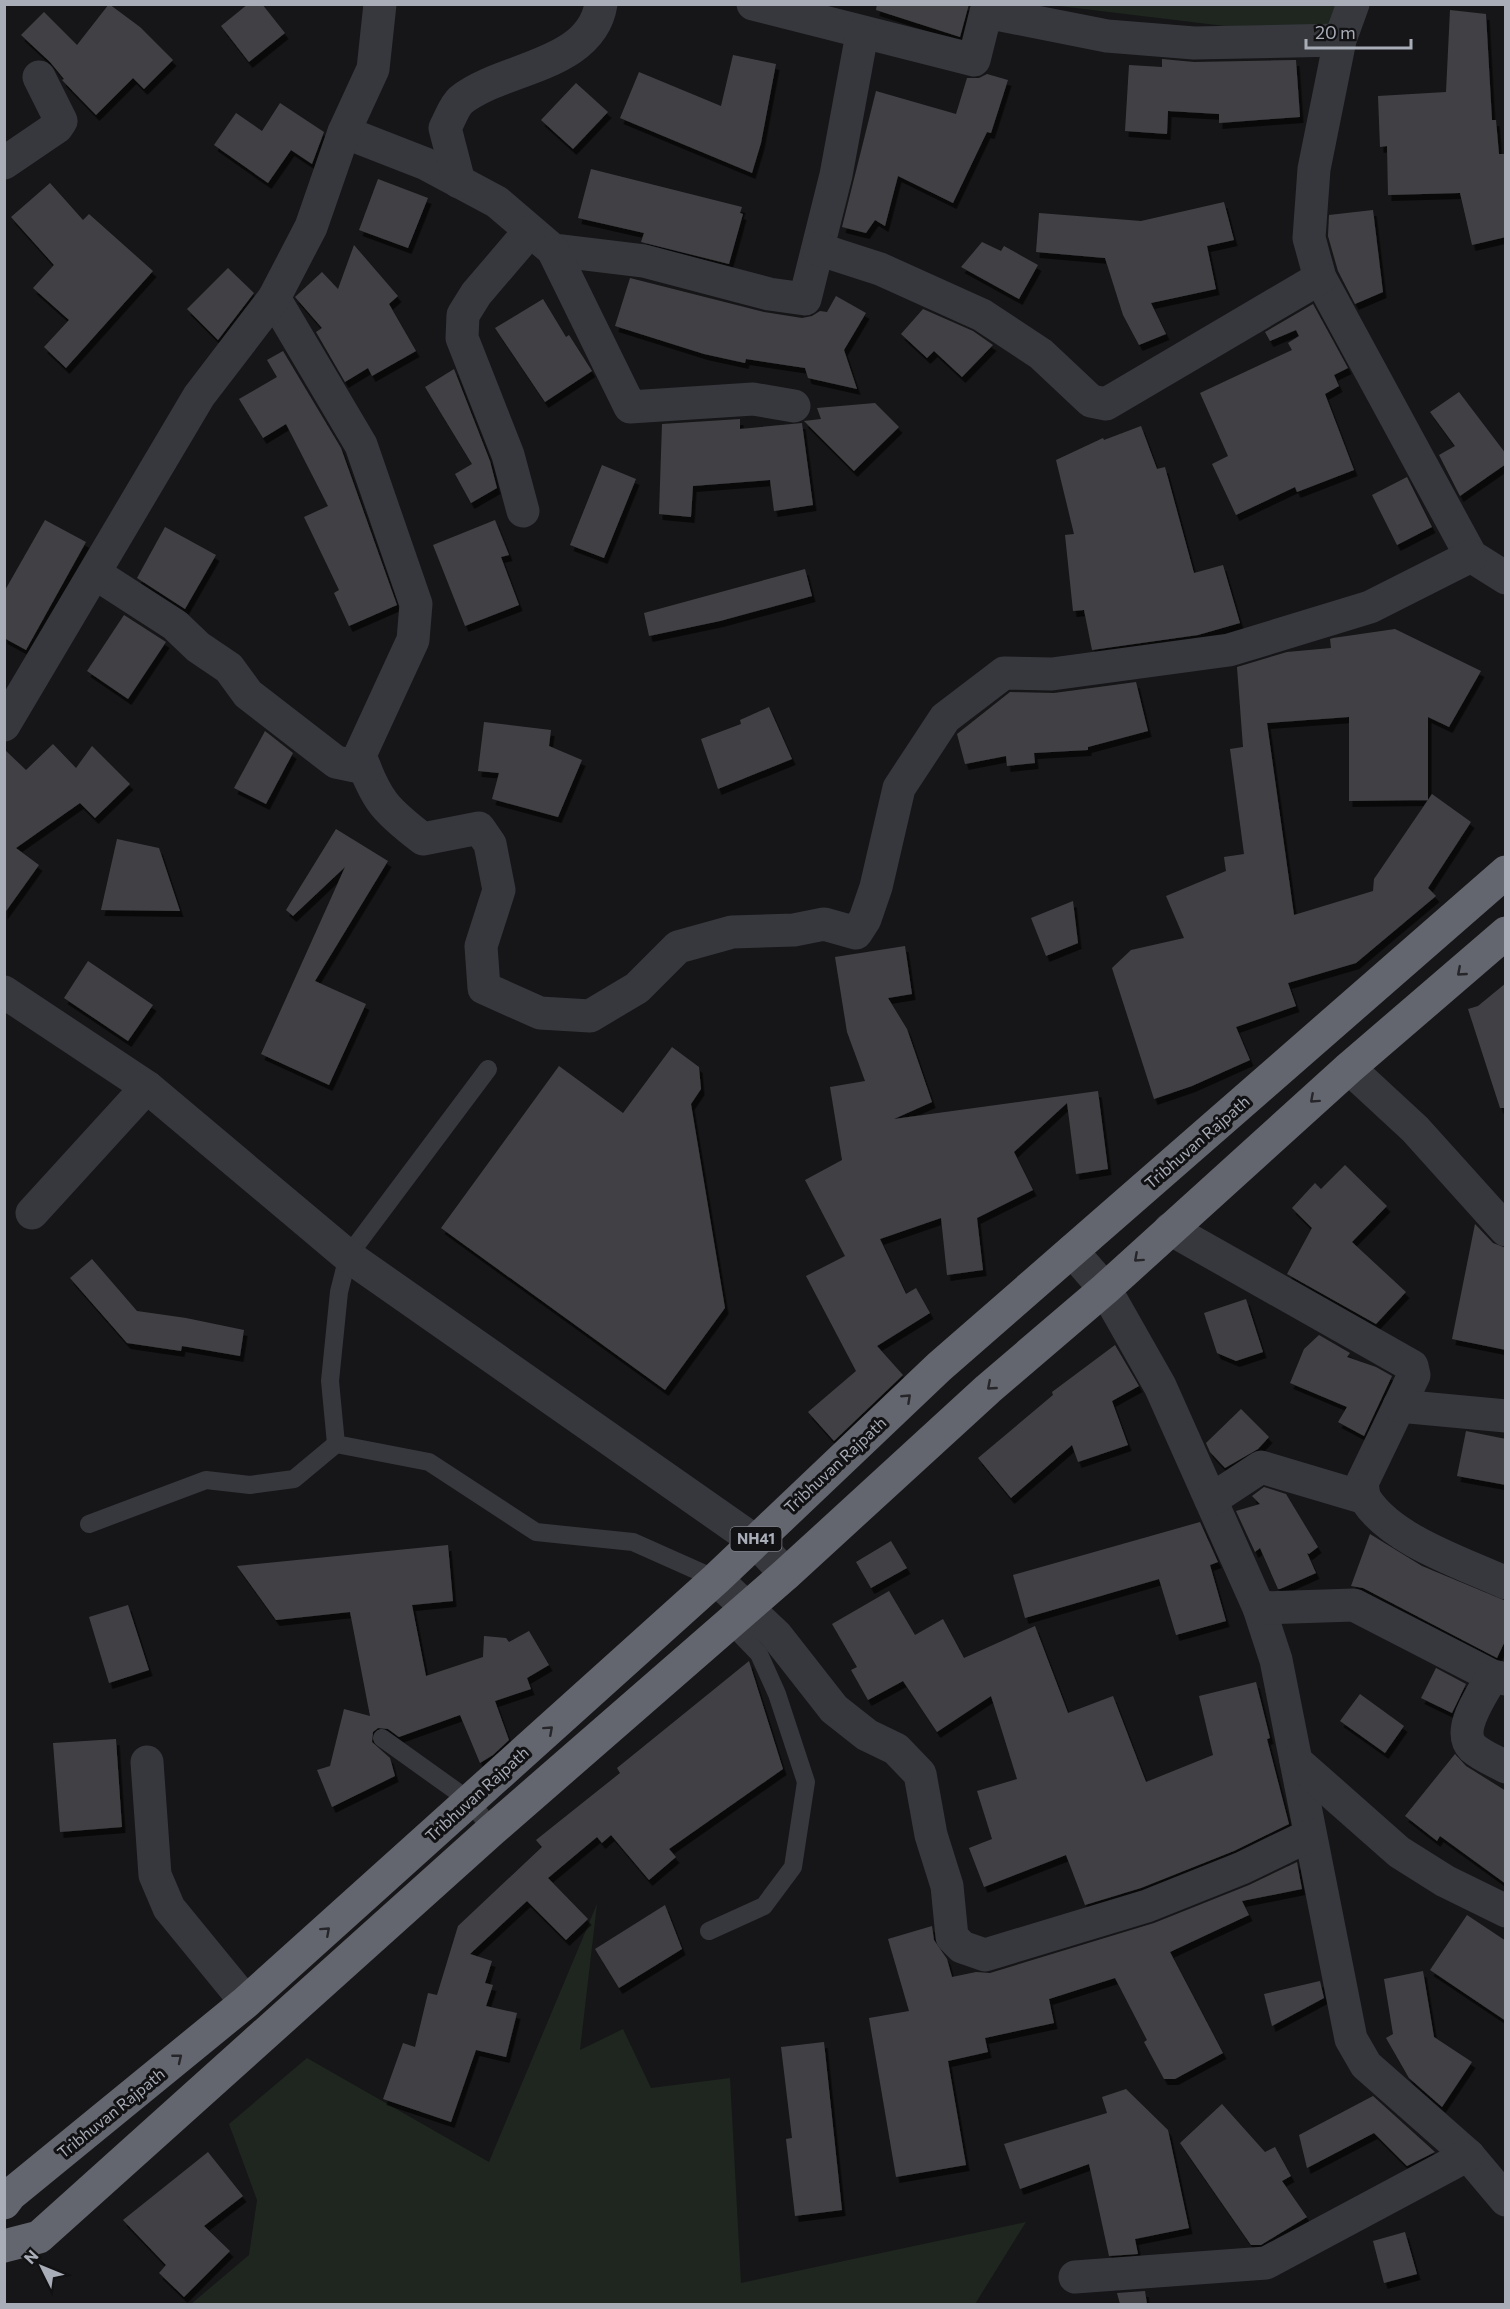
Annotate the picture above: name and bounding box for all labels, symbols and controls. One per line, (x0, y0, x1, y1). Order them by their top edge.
scale bar (1306, 12, 1411, 50)
text: 20 m (1315, 21, 1356, 43)
one-way arrow (1457, 964, 1468, 975)
street label: Tribhuvan Rajpath (1141, 1091, 1253, 1192)
one-way arrow (1310, 1092, 1321, 1103)
one-way arrow (1134, 1251, 1145, 1262)
one-way arrow (987, 1379, 998, 1390)
one-way arrow (900, 1394, 911, 1405)
street label: Tribhuvan Rajpath (780, 1413, 890, 1517)
road number: NH41 (730, 1527, 782, 1551)
one-way arrow (542, 1726, 552, 1737)
street label: Tribhuvan Rajpath (421, 1742, 532, 1845)
one-way arrow (319, 1927, 329, 1938)
one-way arrow (171, 2054, 182, 2065)
street label: Tribhuvan Rajpath (53, 2064, 168, 2162)
north arrow (12, 2237, 72, 2297)
text: N (20, 2246, 42, 2267)

